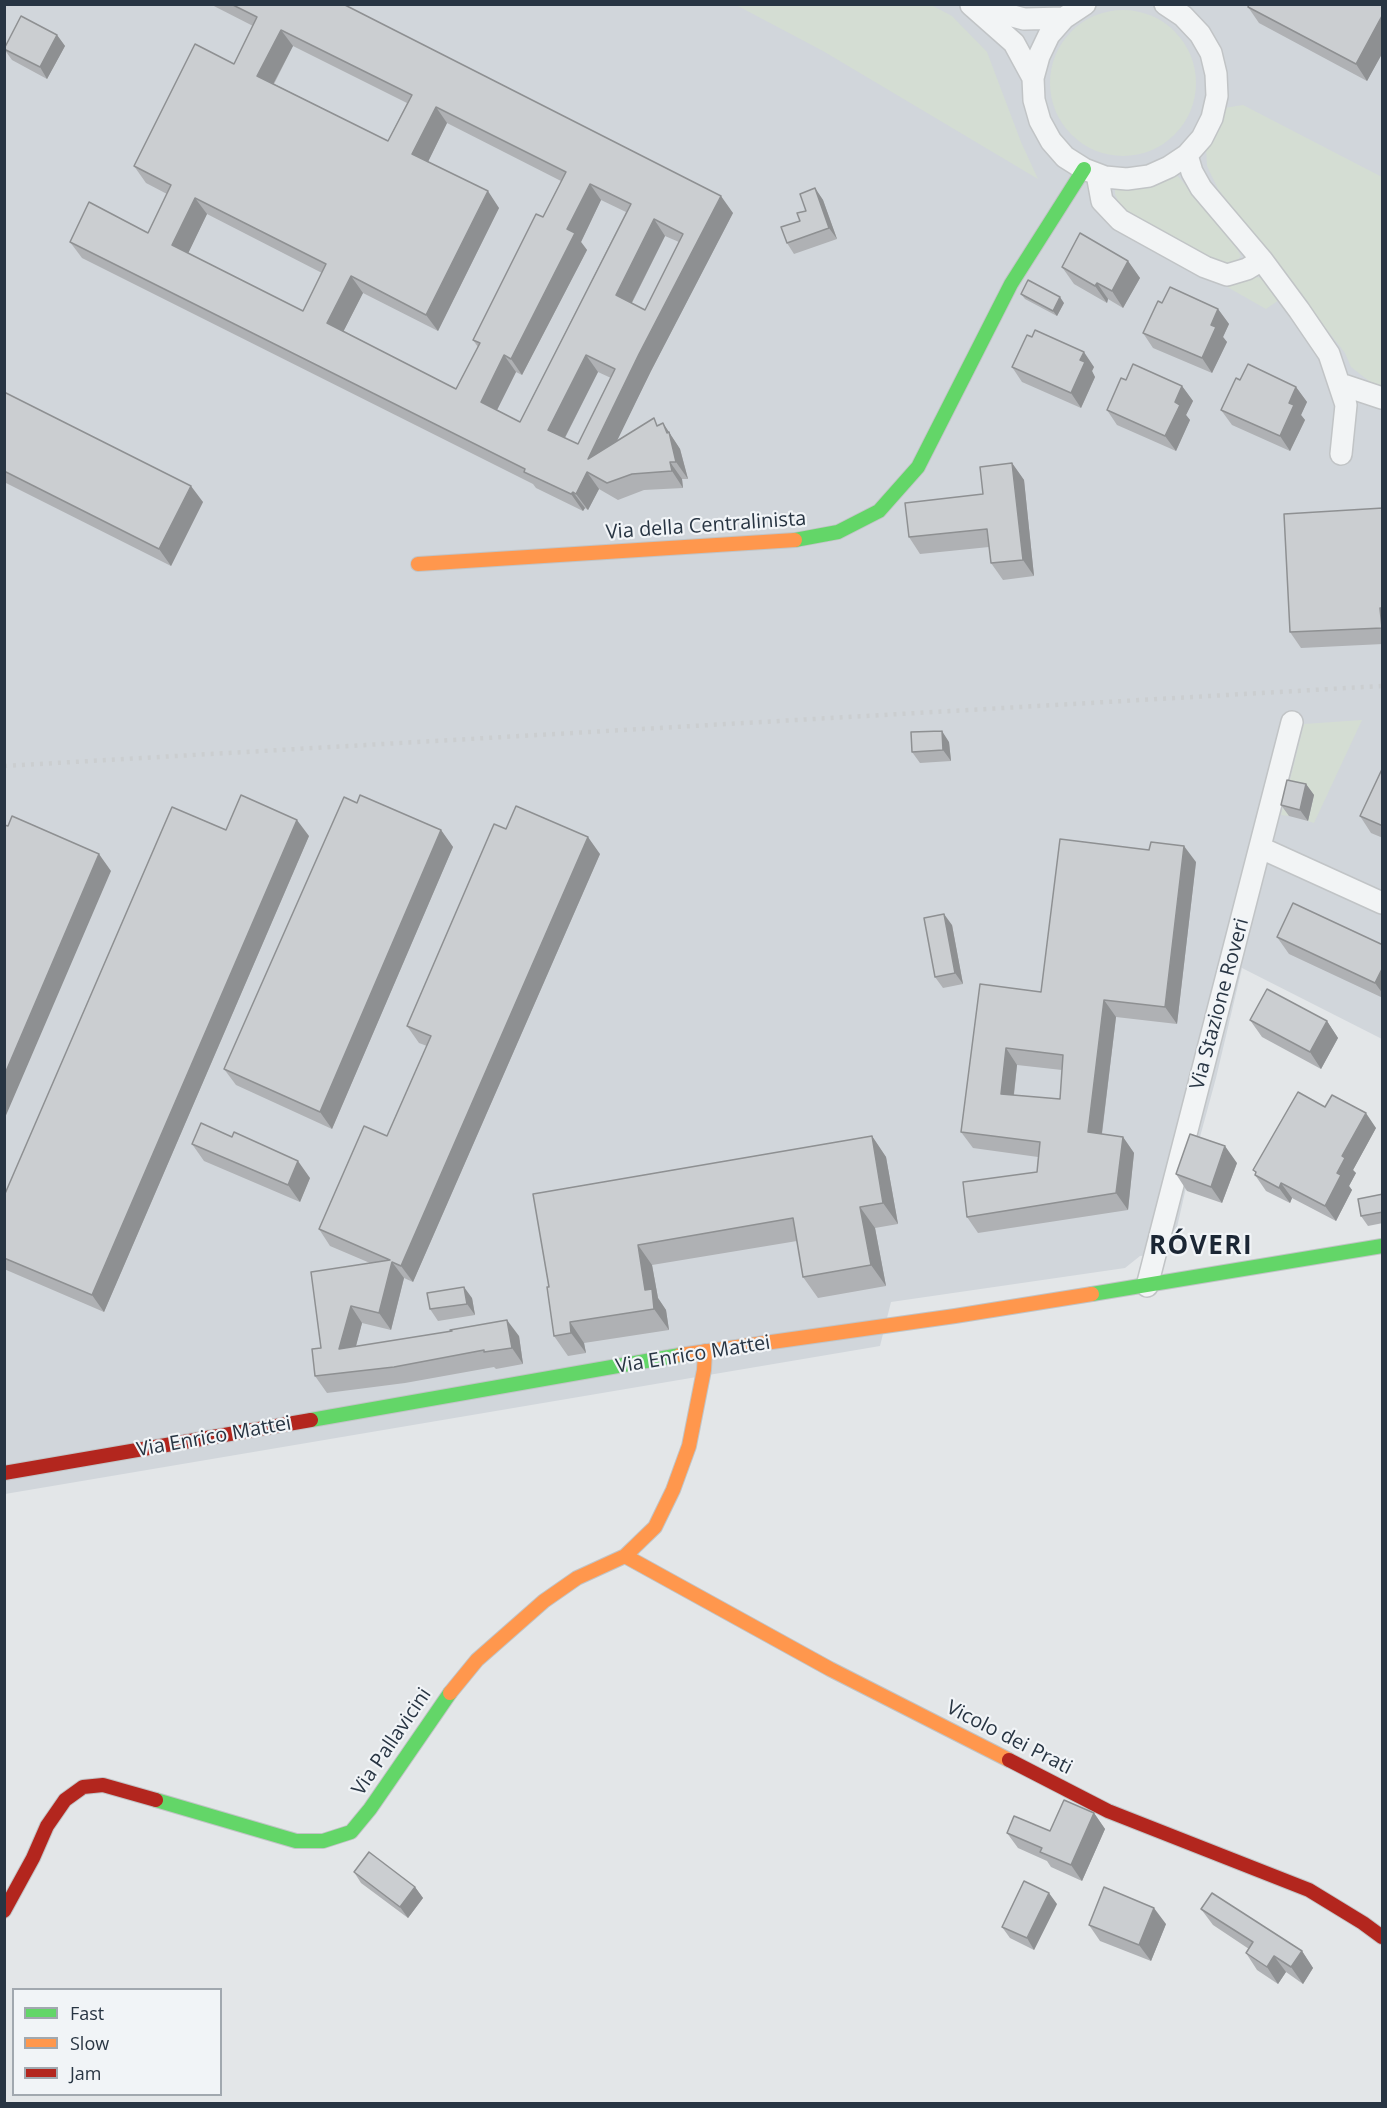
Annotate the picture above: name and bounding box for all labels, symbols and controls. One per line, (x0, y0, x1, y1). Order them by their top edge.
street label: Via della Centralinista (605, 507, 807, 545)
street label: Via Stazione Roveri (1186, 916, 1254, 1092)
district label: RÓVERI (1149, 1231, 1253, 1263)
street label: Via Enrico Mattei (614, 1331, 772, 1379)
street label: Via Enrico Mattei (135, 1412, 293, 1462)
street label: Via Pallavicini (347, 1684, 437, 1800)
street label: Vicolo dei Prati (942, 1696, 1076, 1780)
legend (12, 1988, 222, 2096)
text: Fast (70, 2001, 104, 2025)
text: Slow (70, 2031, 109, 2055)
text: Jam (70, 2061, 102, 2085)

